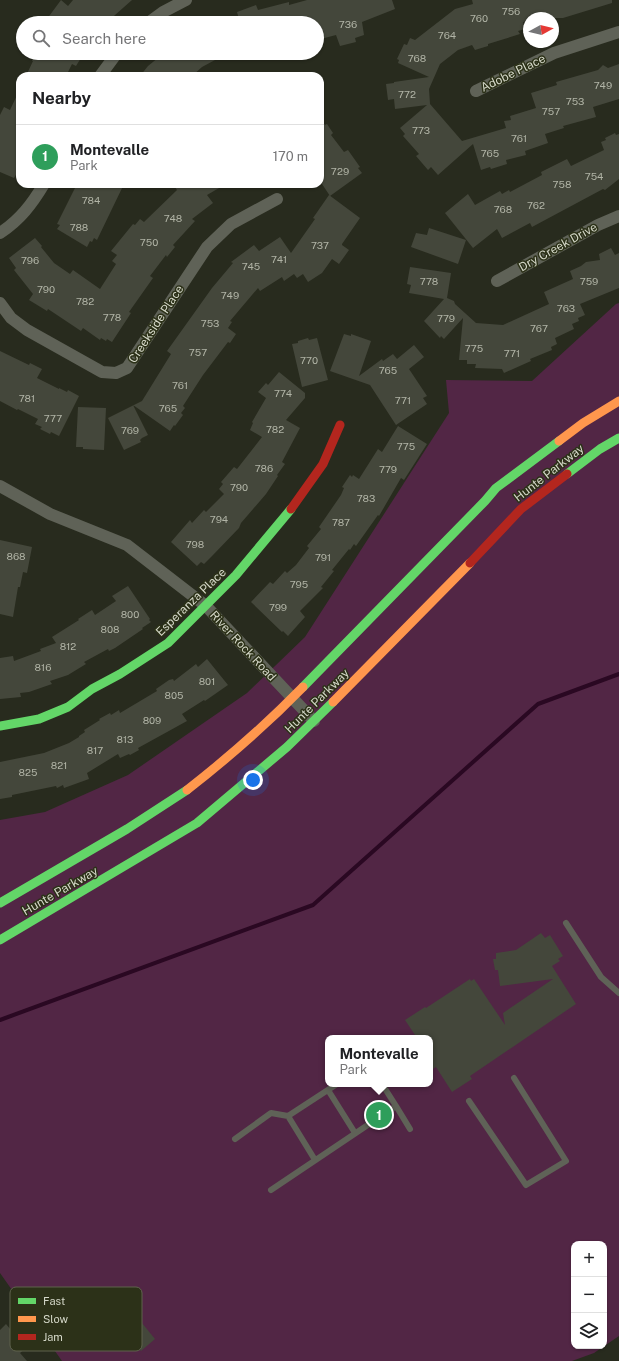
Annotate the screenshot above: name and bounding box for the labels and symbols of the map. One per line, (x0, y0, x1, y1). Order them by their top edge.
house number: 756 (502, 5, 520, 17)
house number: 760 (470, 12, 488, 24)
north arrow (523, 12, 559, 48)
house number: 736 (339, 18, 357, 30)
house number: 764 (438, 29, 456, 41)
street label: Adobe Place (478, 51, 548, 95)
house number: 768 (408, 52, 426, 64)
house number: 749 (594, 79, 612, 91)
house number: 772 (398, 88, 416, 100)
house number: 753 (566, 95, 584, 107)
house number: 757 (542, 105, 560, 117)
house number: 773 (412, 124, 430, 136)
house number: 761 (511, 132, 527, 144)
house number: 765 (481, 147, 499, 159)
house number: 729 (331, 165, 349, 177)
house number: 754 (585, 170, 603, 182)
house number: 758 (553, 178, 571, 190)
house number: 784 (82, 194, 100, 206)
house number: 762 (527, 199, 545, 211)
house number: 768 (494, 203, 512, 215)
house number: 748 (164, 212, 182, 224)
street label: Dry Creek Drive (516, 220, 600, 274)
house number: 788 (70, 221, 88, 233)
house number: 750 (140, 236, 158, 248)
house number: 737 (311, 239, 329, 251)
house number: 741 (271, 253, 287, 265)
house number: 796 (21, 254, 39, 266)
house number: 745 (242, 260, 260, 272)
house number: 778 (420, 275, 438, 287)
house number: 759 (580, 275, 598, 287)
street label: Creekside Place (126, 282, 186, 366)
house number: 790 (37, 283, 55, 295)
house number: 749 (221, 289, 239, 301)
house number: 782 (76, 295, 94, 307)
house number: 763 (557, 302, 575, 314)
house number: 778 (103, 311, 121, 323)
house number: 779 (437, 312, 455, 324)
house number: 753 (201, 317, 219, 329)
house number: 767 (530, 322, 548, 334)
house number: 775 (465, 342, 483, 354)
house number: 757 (189, 346, 207, 358)
house number: 771 (504, 347, 520, 359)
house number: 770 (300, 354, 318, 366)
house number: 765 (379, 364, 397, 376)
house number: 761 (172, 379, 188, 391)
house number: 774 (274, 387, 292, 399)
house number: 781 (19, 392, 35, 404)
house number: 771 (395, 394, 411, 406)
house number: 765 (159, 402, 177, 414)
house number: 777 (44, 412, 62, 424)
house number: 782 (266, 423, 284, 435)
house number: 769 (121, 424, 139, 436)
house number: 775 (397, 440, 415, 452)
street label: Hunte Parkway (511, 441, 587, 505)
house number: 786 (255, 462, 273, 474)
house number: 779 (379, 463, 397, 475)
house number: 790 (230, 481, 248, 493)
house number: 783 (357, 492, 375, 504)
house number: 794 (210, 513, 228, 525)
house number: 787 (332, 516, 350, 528)
house number: 798 (186, 538, 204, 550)
house number: 868 (6, 550, 26, 562)
house number: 791 (315, 551, 331, 563)
street label: Esperanza Place (153, 565, 229, 639)
house number: 795 (290, 578, 308, 590)
house number: 799 (269, 601, 287, 613)
house number: 800 (121, 608, 139, 620)
street label: River Rock Road (207, 608, 279, 684)
house number: 808 (101, 623, 119, 635)
house number: 812 (60, 640, 76, 652)
house number: 816 (35, 661, 51, 673)
street label: Hunte Parkway (282, 666, 352, 736)
house number: 801 (199, 675, 215, 687)
house number: 805 (165, 689, 183, 701)
house number: 809 (143, 714, 161, 726)
house number: 813 (117, 733, 133, 745)
house number: 817 (87, 744, 103, 756)
house number: 821 (51, 759, 67, 771)
house number: 825 (19, 766, 37, 778)
your location (243, 770, 263, 790)
street label: Hunte Parkway (20, 863, 101, 918)
pin: 1 (366, 1100, 392, 1130)
legend (10, 1287, 142, 1351)
text: Fast (43, 1295, 65, 1307)
text: Slow (43, 1313, 69, 1325)
text: Jam (43, 1331, 63, 1343)

